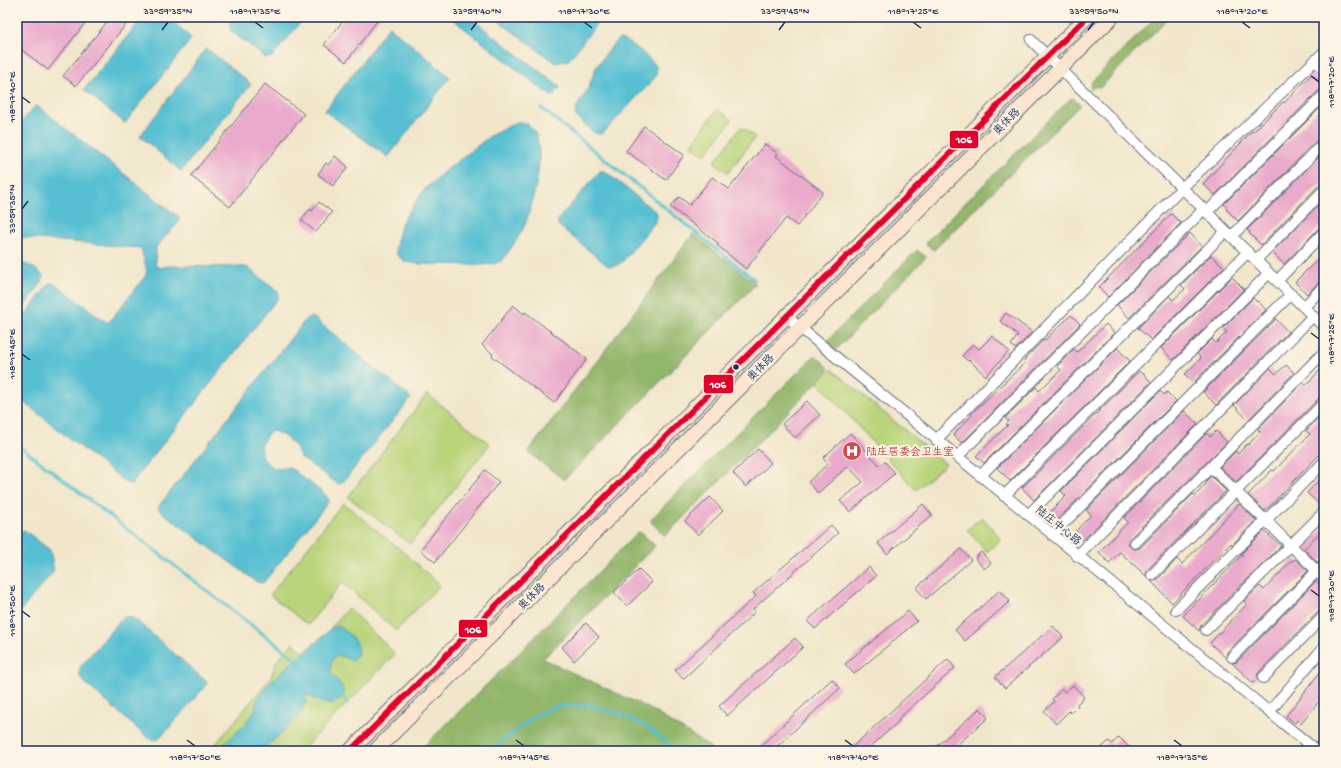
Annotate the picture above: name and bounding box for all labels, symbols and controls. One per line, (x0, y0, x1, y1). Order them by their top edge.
text: 33°59'35"N (143, 6, 193, 18)
text: 118°17'35"E (229, 6, 281, 18)
text: 33°59'40"N (452, 6, 502, 18)
text: 118°17'30"E (557, 6, 610, 18)
text: 33°59'45"N (760, 6, 810, 18)
text: 118°17'25"E (887, 6, 939, 18)
text: 33°59'50"N (1068, 6, 1119, 18)
text: 118°17'20"E (1216, 6, 1268, 18)
text: 118°17'20"E (1326, 56, 1338, 108)
text: 118°17'40"E (7, 71, 19, 123)
street label: 奥体路 (991, 106, 1023, 138)
line badge: 106 (949, 130, 979, 149)
text: 106 (955, 135, 973, 147)
text: 33°59'35"N (7, 184, 19, 234)
text: 118°17'25"E (1326, 313, 1338, 365)
text: 118°17'45"E (7, 328, 19, 380)
street label: 奥体路 (745, 352, 777, 384)
unlabelled marker (731, 362, 741, 372)
line badge: 106 (703, 374, 734, 394)
text: 106 (709, 380, 727, 392)
hospital icon: 陆庄居委会卫生室 (841, 440, 863, 462)
place label: 陆庄居委会卫生室 (866, 446, 954, 459)
street label: 陆庄中心路 (1033, 504, 1084, 549)
text: 118°17'30"E (1326, 570, 1338, 623)
street label: 奥体路 (516, 581, 548, 613)
text: 118°17'50"E (7, 585, 19, 638)
line badge: 106 (458, 619, 488, 638)
text: 106 (464, 625, 482, 637)
text: 118°17'50"E (168, 752, 221, 764)
text: 118°17'45"E (498, 752, 550, 764)
text: 118°17'40"E (827, 752, 879, 764)
text: 118°17'35"E (1156, 752, 1208, 764)

